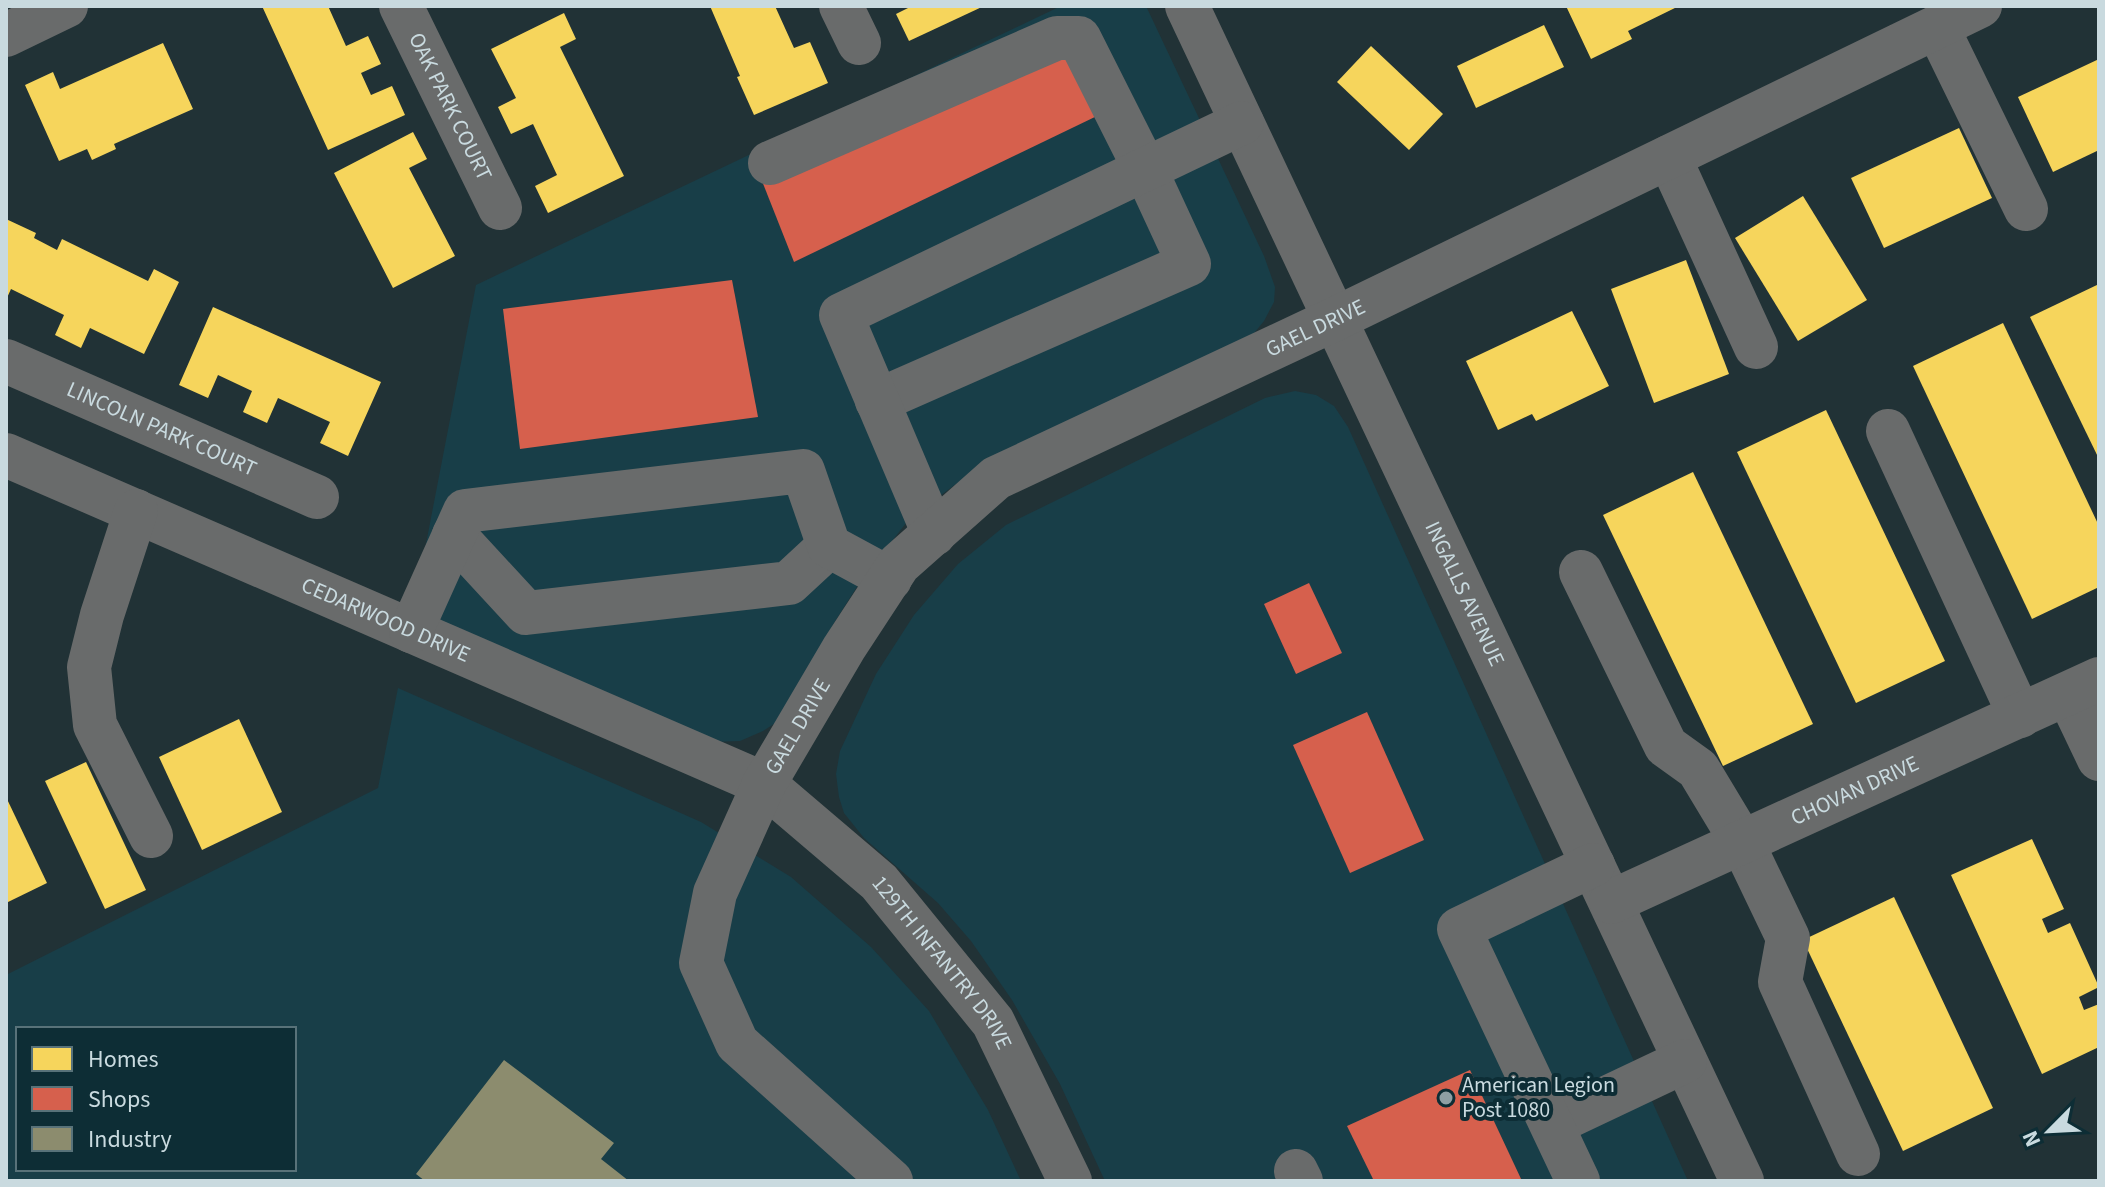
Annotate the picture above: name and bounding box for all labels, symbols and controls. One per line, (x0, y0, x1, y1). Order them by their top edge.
street label: OAK PARK COURT (400, 27, 500, 186)
street label: GAEL DRIVE (1260, 291, 1371, 365)
street label: LINCOLN PARK COURT (62, 373, 262, 485)
street label: INGALLS AVENUE (1417, 516, 1513, 672)
street label: CEDARWOOD DRIVE (296, 569, 475, 671)
street label: GAEL DRIVE (757, 672, 839, 781)
street label: CHOVAN DRIVE (1785, 747, 1924, 834)
street label: 129TH INFANTRY DRIVE (864, 869, 1020, 1055)
legend (16, 1027, 296, 1171)
text: Homes (88, 1042, 159, 1077)
place label: American Legion Post 1080 (1462, 1069, 1615, 1126)
text: Shops (88, 1082, 150, 1117)
marker: American Legion Post 1080 (1437, 1089, 1455, 1107)
north arrow (2009, 1091, 2089, 1171)
text: Industry (88, 1122, 172, 1157)
text: N (2014, 1126, 2049, 1152)

